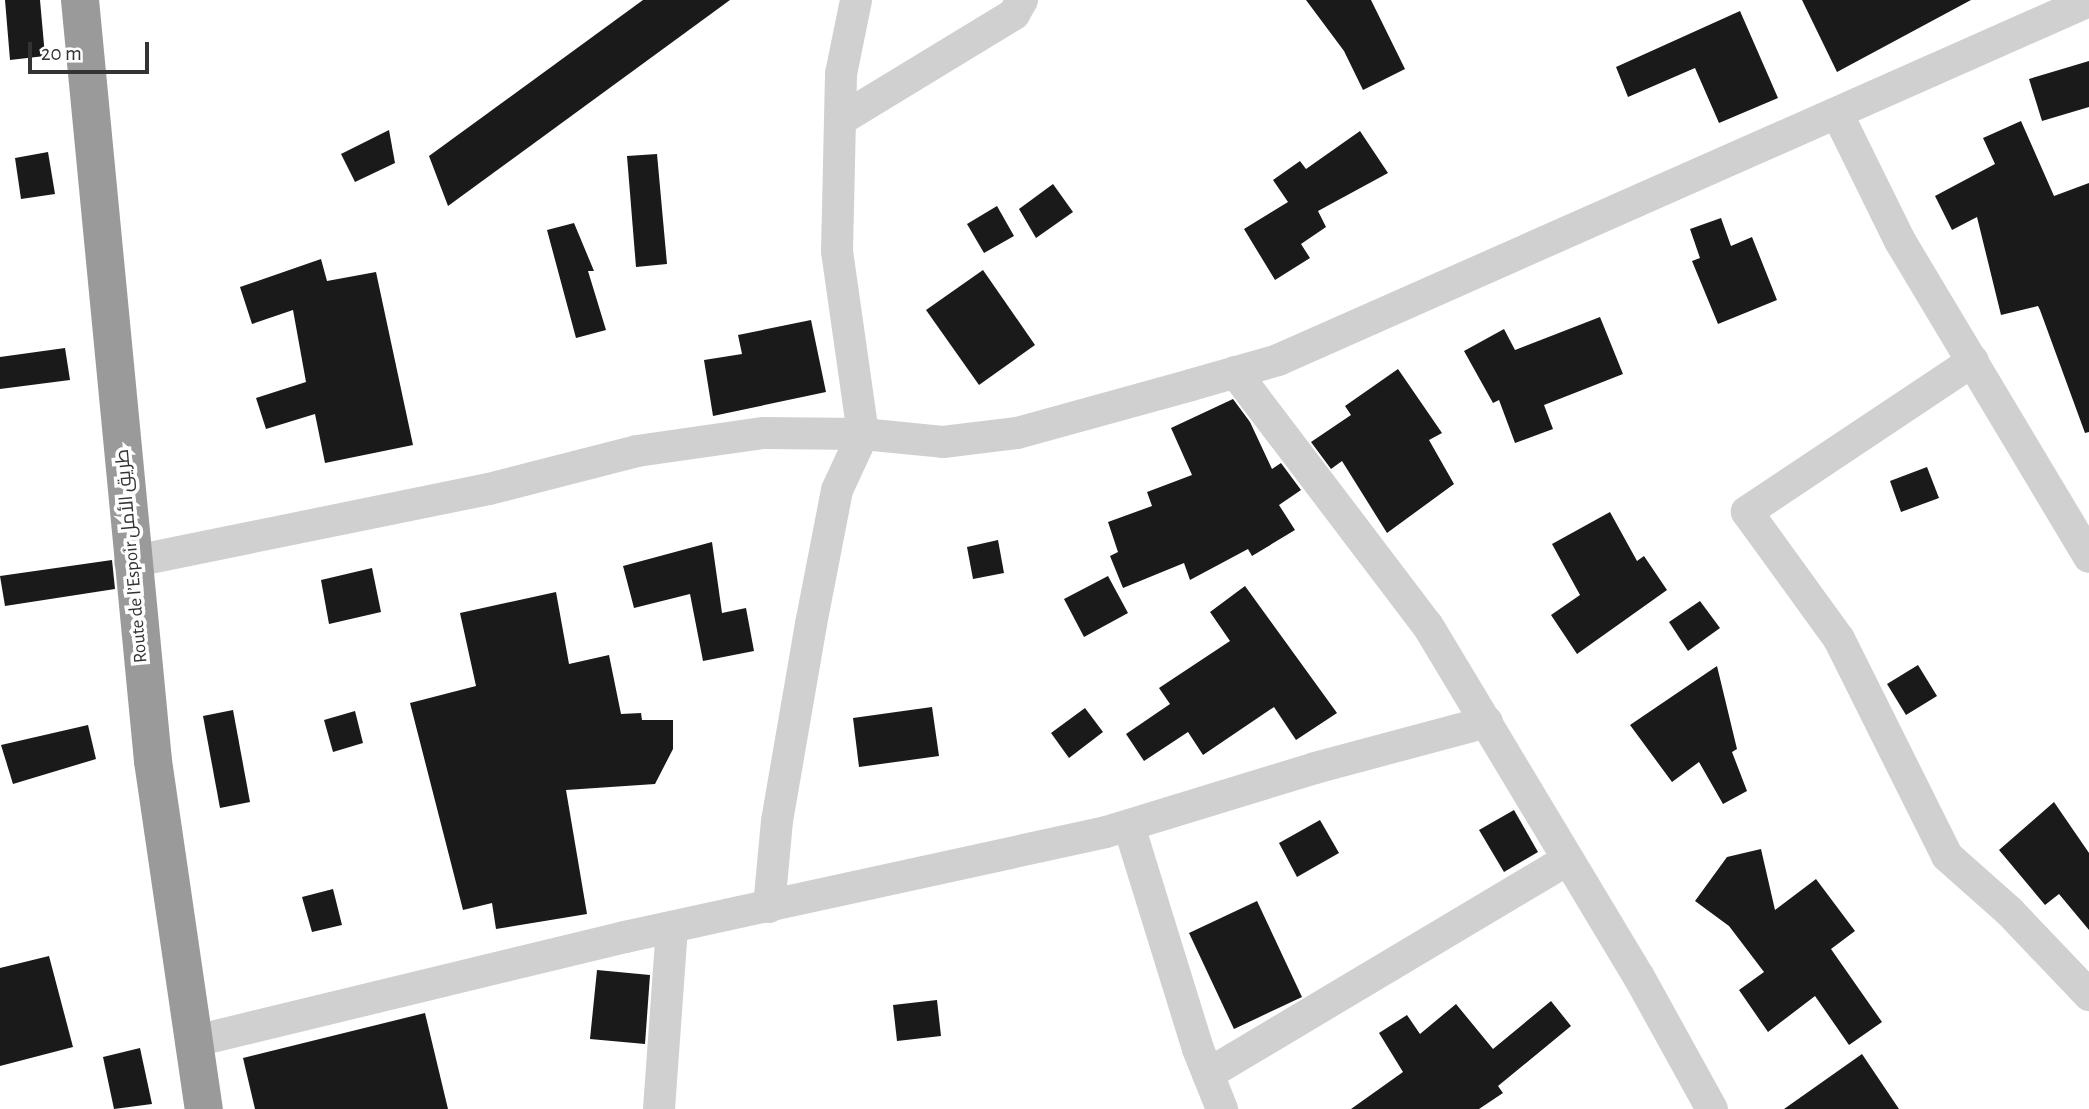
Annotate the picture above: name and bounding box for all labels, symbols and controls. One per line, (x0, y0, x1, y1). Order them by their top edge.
scale bar (32, 28, 152, 72)
text: 20 m (41, 43, 82, 64)
street label: Route de l’Espoir طريق الأمل (111, 448, 153, 664)

